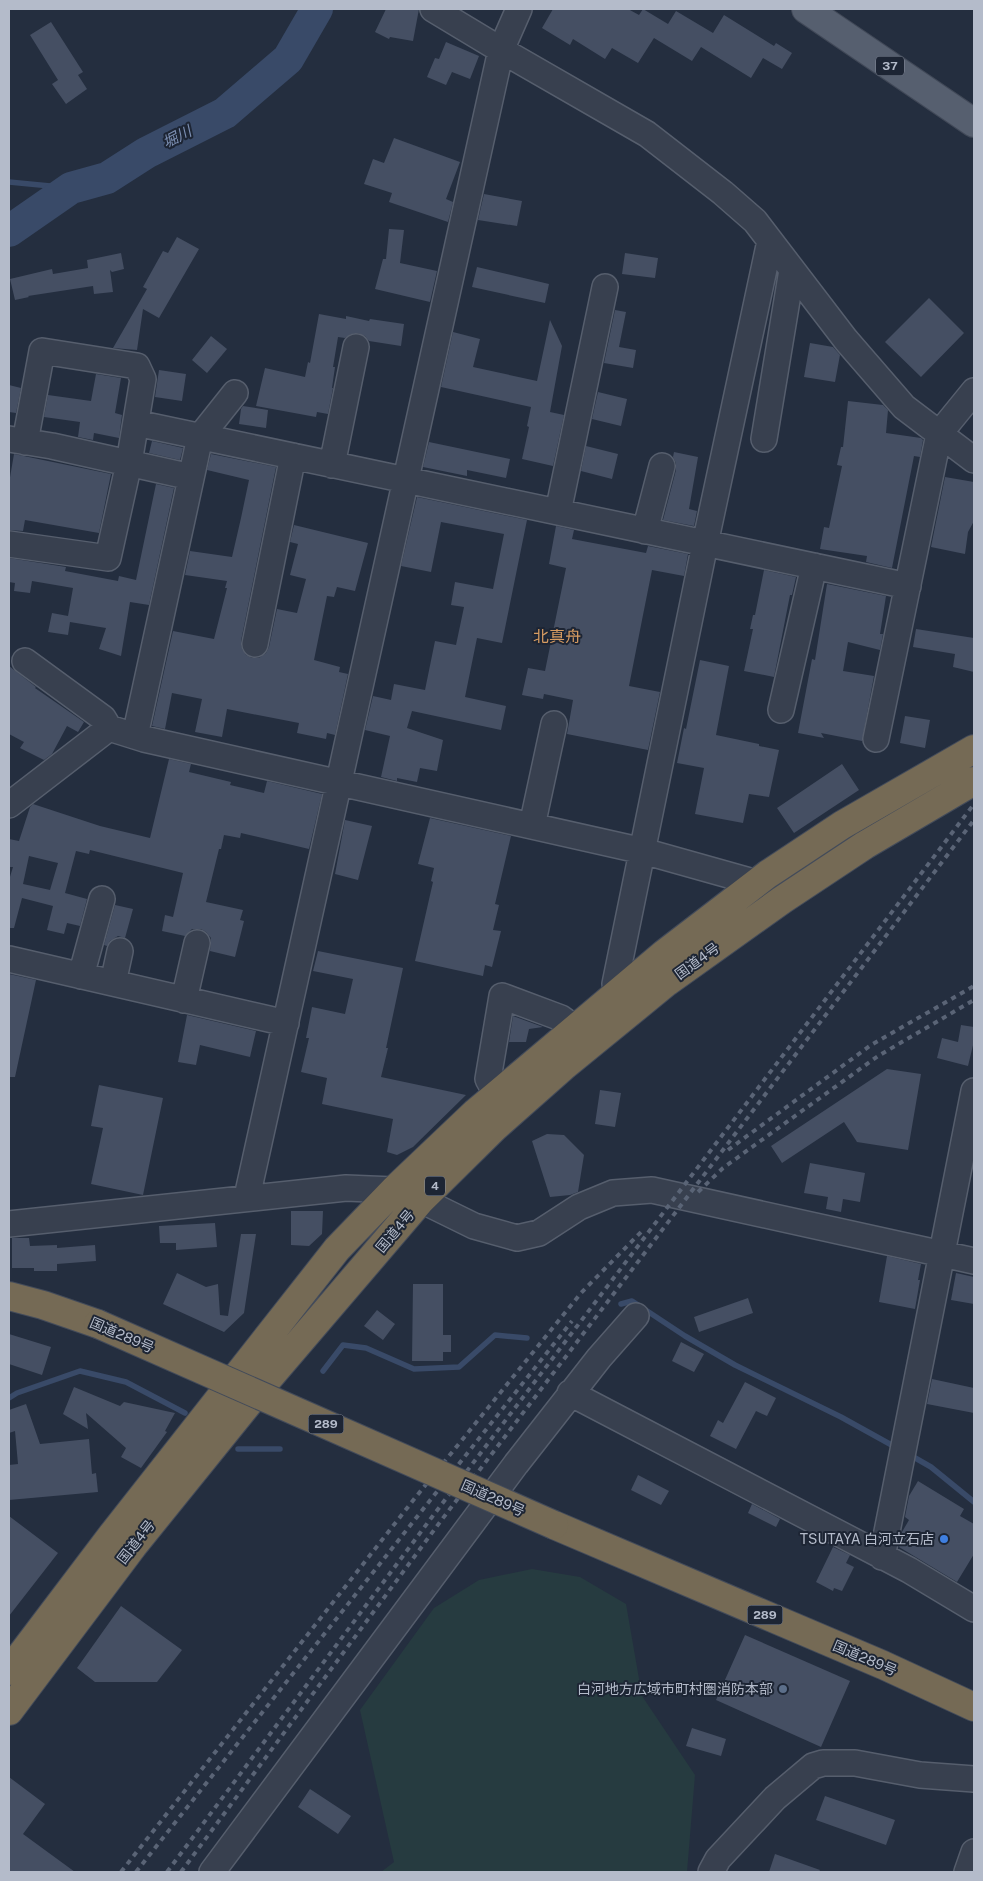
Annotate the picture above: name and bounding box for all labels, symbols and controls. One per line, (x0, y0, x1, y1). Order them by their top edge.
road number: 37 (876, 56, 904, 76)
water label: 堀川 (160, 121, 196, 151)
district label: 北真舟 (533, 627, 581, 646)
street label: 国道4号 (672, 940, 722, 982)
road number: 4 (425, 1176, 445, 1196)
street label: 国道4号 (373, 1206, 417, 1256)
street label: 国道289号 (88, 1314, 156, 1356)
road number: 289 (308, 1415, 344, 1434)
street label: 国道289号 (459, 1477, 527, 1519)
street label: 国道4号 (114, 1517, 158, 1567)
place label: TSUTAYA 白河立石店 (800, 1531, 934, 1547)
marker: TSUTAYA 白河立石店 (938, 1533, 950, 1545)
road number: 289 (748, 1606, 782, 1624)
street label: 国道289号 (831, 1637, 899, 1679)
place label: 白河地方広域市町村圏消防本部 (577, 1681, 773, 1697)
marker: 白河地方広域市町村圏消防本部 (777, 1683, 789, 1695)

